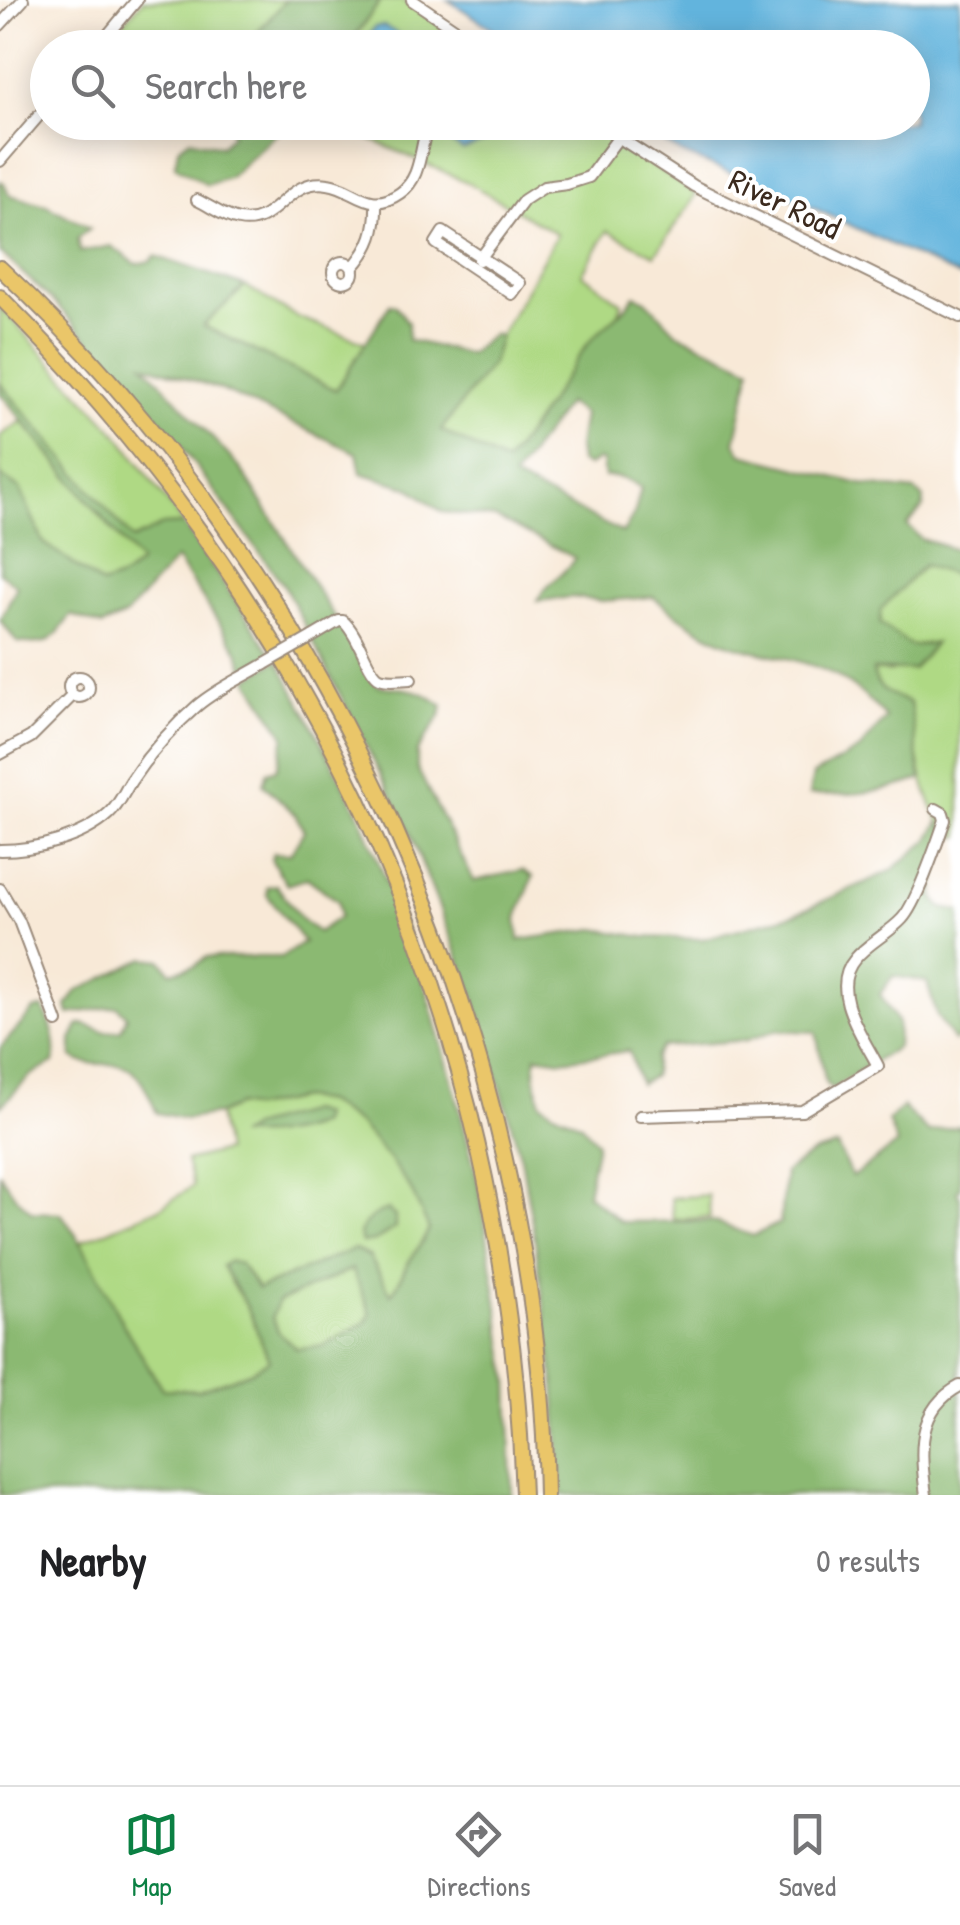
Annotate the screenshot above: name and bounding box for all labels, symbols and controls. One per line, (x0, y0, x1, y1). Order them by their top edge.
search box (30, 30, 930, 140)
icon: search (65, 58, 120, 113)
text: Search here (145, 59, 307, 111)
street label: River Road (722, 158, 848, 249)
text: Nearby (40, 1532, 147, 1589)
text: 0 results (816, 1539, 920, 1582)
tab: Map (124, 1807, 179, 1905)
tab: Directions (427, 1807, 530, 1905)
tab: Saved (779, 1807, 836, 1905)

